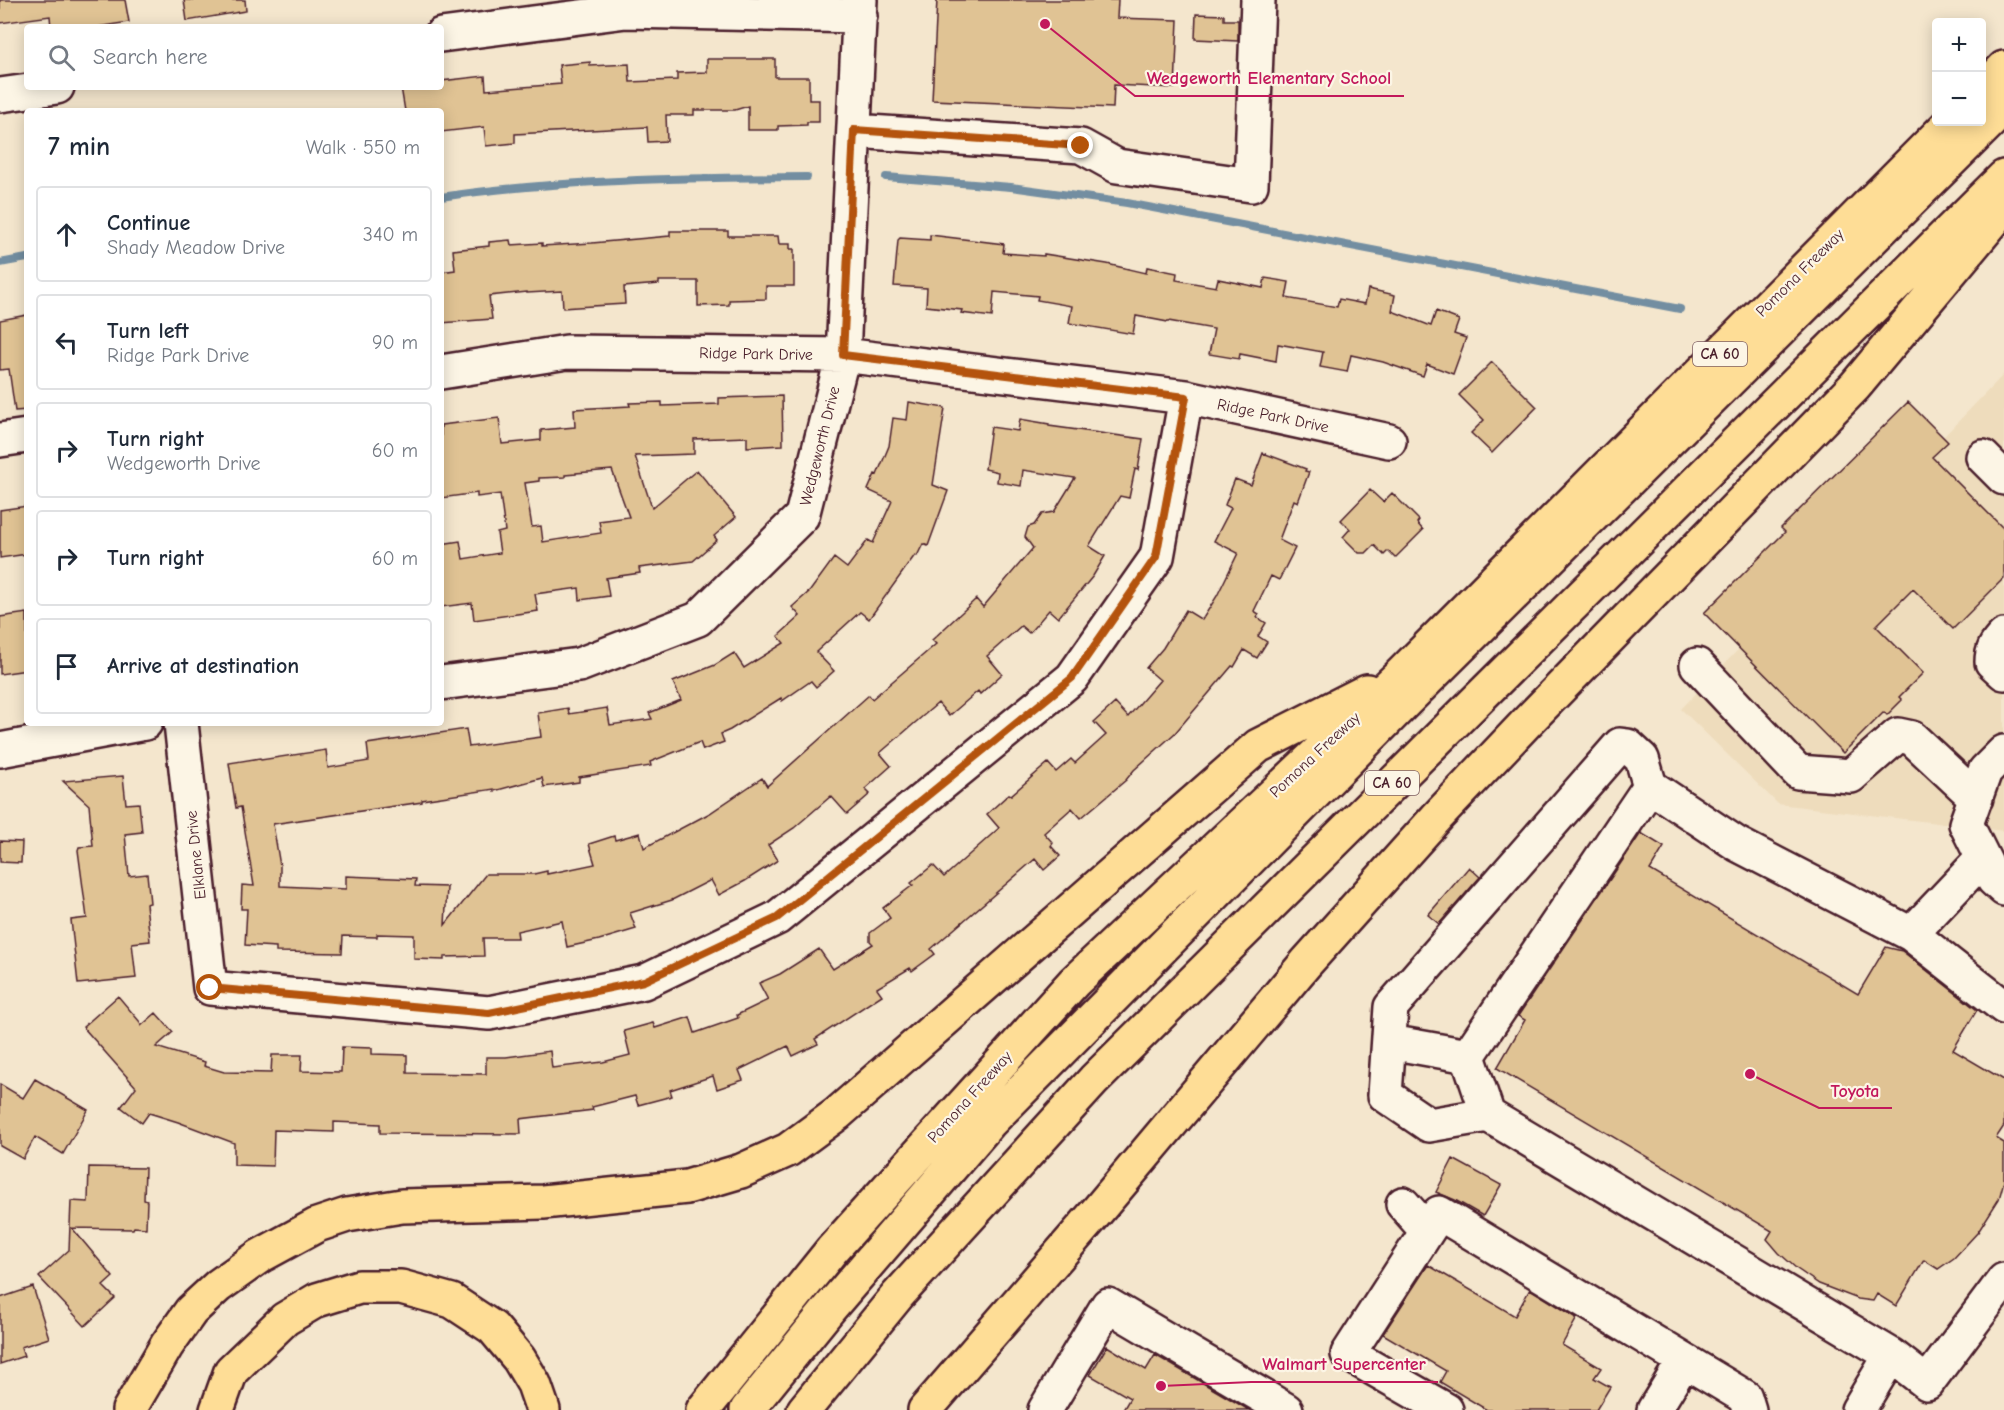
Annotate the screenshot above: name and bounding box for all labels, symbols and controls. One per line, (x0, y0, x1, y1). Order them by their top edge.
map controls (1932, 18, 1986, 126)
button: + (1932, 18, 1986, 72)
search box (24, 24, 444, 90)
icon: search (45, 41, 78, 74)
text: Search here (93, 44, 208, 70)
callout: Wedgeworth Elementary School (1135, 60, 1404, 96)
text: Wedgeworth Elementary School (1147, 68, 1391, 89)
button: − (1932, 72, 1986, 126)
text: 7 min (48, 132, 110, 162)
route end (1067, 132, 1093, 158)
text: Walk · 550 m (306, 136, 420, 159)
text: Continue (107, 210, 190, 236)
icon: ahead (50, 218, 83, 251)
text: 340 m (363, 223, 418, 246)
street label: Pomona Freeway (1752, 225, 1848, 321)
text: Shady Meadow Drive (107, 236, 285, 259)
text: Turn left (107, 318, 189, 344)
icon: left (50, 326, 83, 359)
text: 90 m (372, 331, 418, 354)
road number: CA 60 (1693, 342, 1747, 366)
text: Ridge Park Drive (107, 344, 249, 367)
street label: Ridge Park Drive (699, 344, 813, 364)
street label: Wedgeworth Drive (796, 384, 844, 508)
street label: Ridge Park Drive (1215, 395, 1331, 437)
text: Turn right (107, 426, 204, 452)
icon: right (50, 434, 83, 467)
text: 60 m (372, 439, 418, 462)
text: Wedgeworth Drive (107, 452, 261, 475)
icon: right (50, 542, 83, 575)
text: Turn right (107, 545, 204, 571)
text: 60 m (372, 547, 418, 570)
icon: arrive (50, 650, 83, 683)
text: Arrive at destination (107, 653, 299, 679)
street label: Pomona Freeway (1266, 708, 1365, 801)
road number: CA 60 (1365, 771, 1419, 795)
street label: Elklane Drive (182, 810, 210, 900)
route start (196, 974, 222, 1000)
street label: Pomona Freeway (924, 1047, 1016, 1146)
callout: Toyota (1819, 1072, 1892, 1108)
text: Toyota (1831, 1081, 1879, 1102)
callout: Walmart Supercenter (1251, 1346, 1438, 1382)
text: Walmart Supercenter (1262, 1354, 1426, 1375)

